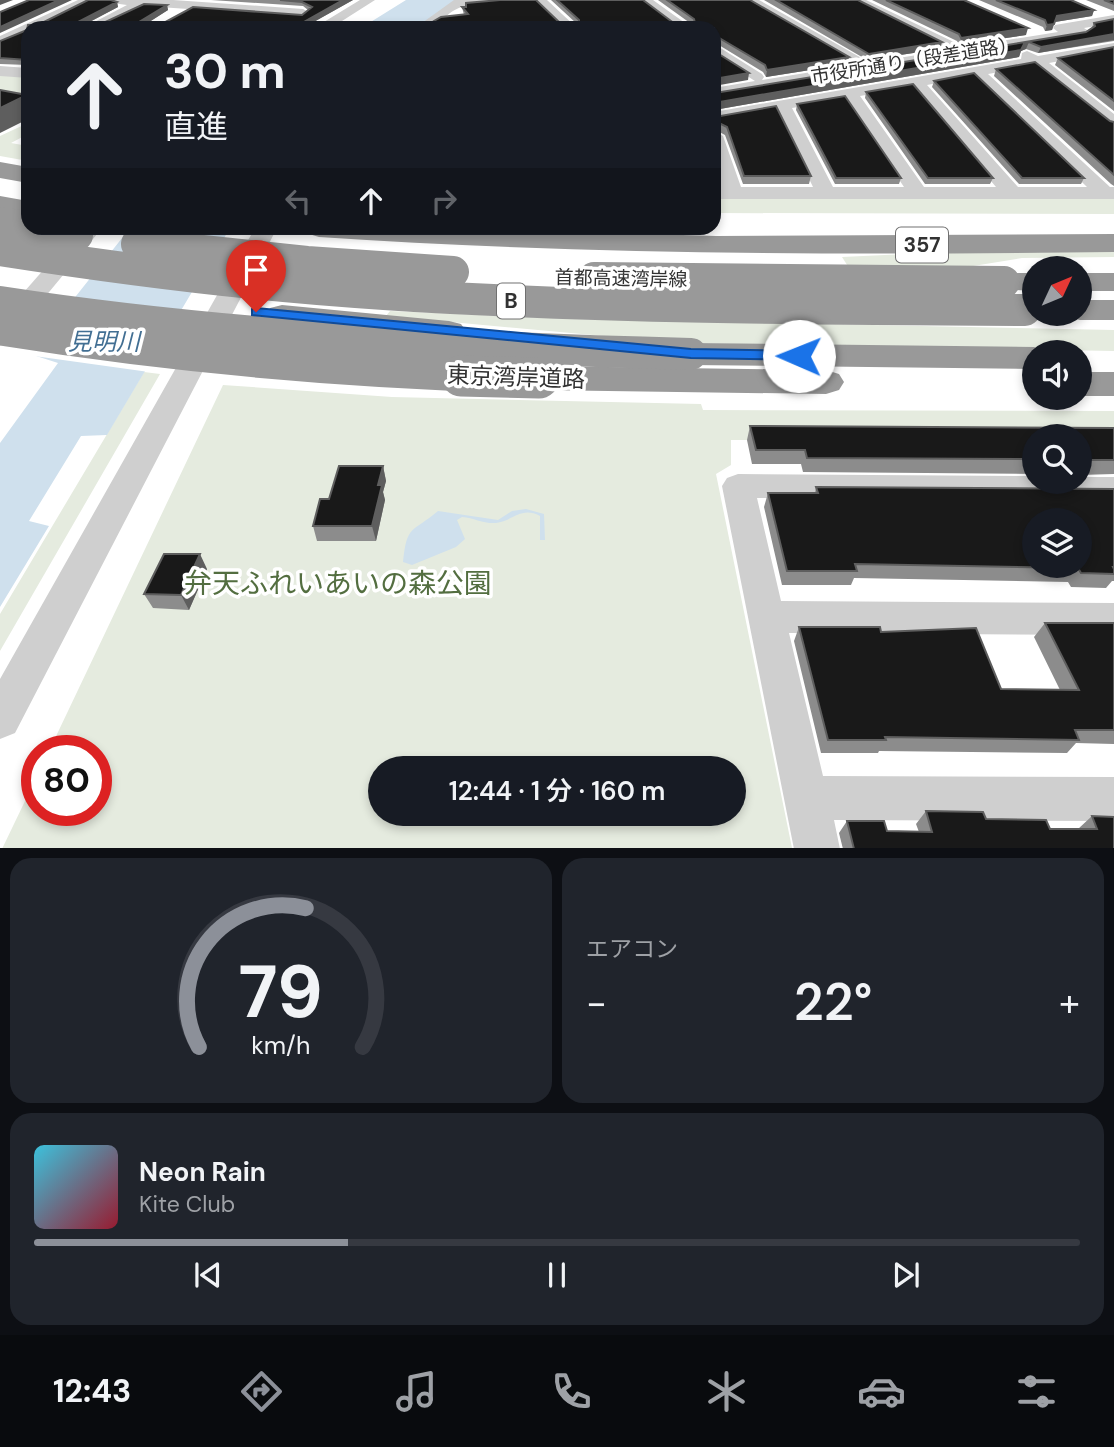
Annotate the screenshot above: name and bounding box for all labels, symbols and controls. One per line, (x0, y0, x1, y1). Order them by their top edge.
street label: 市役所通り（段差道路） (809, 32, 1019, 89)
text: 30 m (164, 39, 286, 103)
icon: ahead (49, 49, 140, 140)
text: 直進 (164, 106, 228, 148)
icon: left (279, 182, 317, 220)
icon: ahead (352, 182, 390, 220)
icon: right (425, 182, 463, 220)
road number: 357 (896, 228, 948, 262)
pin (226, 240, 286, 312)
icon: arrive (237, 251, 275, 289)
north arrow (1022, 256, 1092, 326)
map controls (1022, 256, 1092, 578)
street label: 首都高速湾岸線 (554, 265, 688, 292)
road number: B (497, 284, 525, 318)
position arrow (762, 319, 836, 393)
water label: 見明川 (68, 326, 143, 357)
button: sound (1022, 340, 1092, 410)
street label: 東京湾岸道路 (447, 360, 585, 394)
button: search (1022, 424, 1092, 494)
button: layers (1022, 508, 1092, 578)
park label: 弁天ふれいあいの森公園 (184, 565, 492, 602)
speed limit sign: 80 (21, 735, 112, 826)
text: 12:44 · 1 分 · 160 m (449, 774, 665, 808)
text: エアコン (586, 934, 678, 964)
text: 79 (239, 945, 323, 1040)
text: 22° (794, 968, 872, 1036)
text: − (586, 978, 607, 1028)
text: + (1059, 978, 1080, 1028)
text: km/h (251, 1028, 311, 1061)
text: Neon Rain (139, 1155, 266, 1189)
text: Kite Club (139, 1189, 235, 1219)
icon: previous (189, 1256, 227, 1294)
icon: pause (538, 1256, 576, 1294)
icon: next (887, 1256, 925, 1294)
icon: directions (237, 1367, 286, 1416)
icon: music (392, 1367, 441, 1416)
icon: phone (547, 1367, 596, 1416)
icon: climate (702, 1367, 751, 1416)
icon: car (857, 1367, 906, 1416)
icon: filters (1012, 1367, 1061, 1416)
text: 12:43 (53, 1370, 131, 1412)

